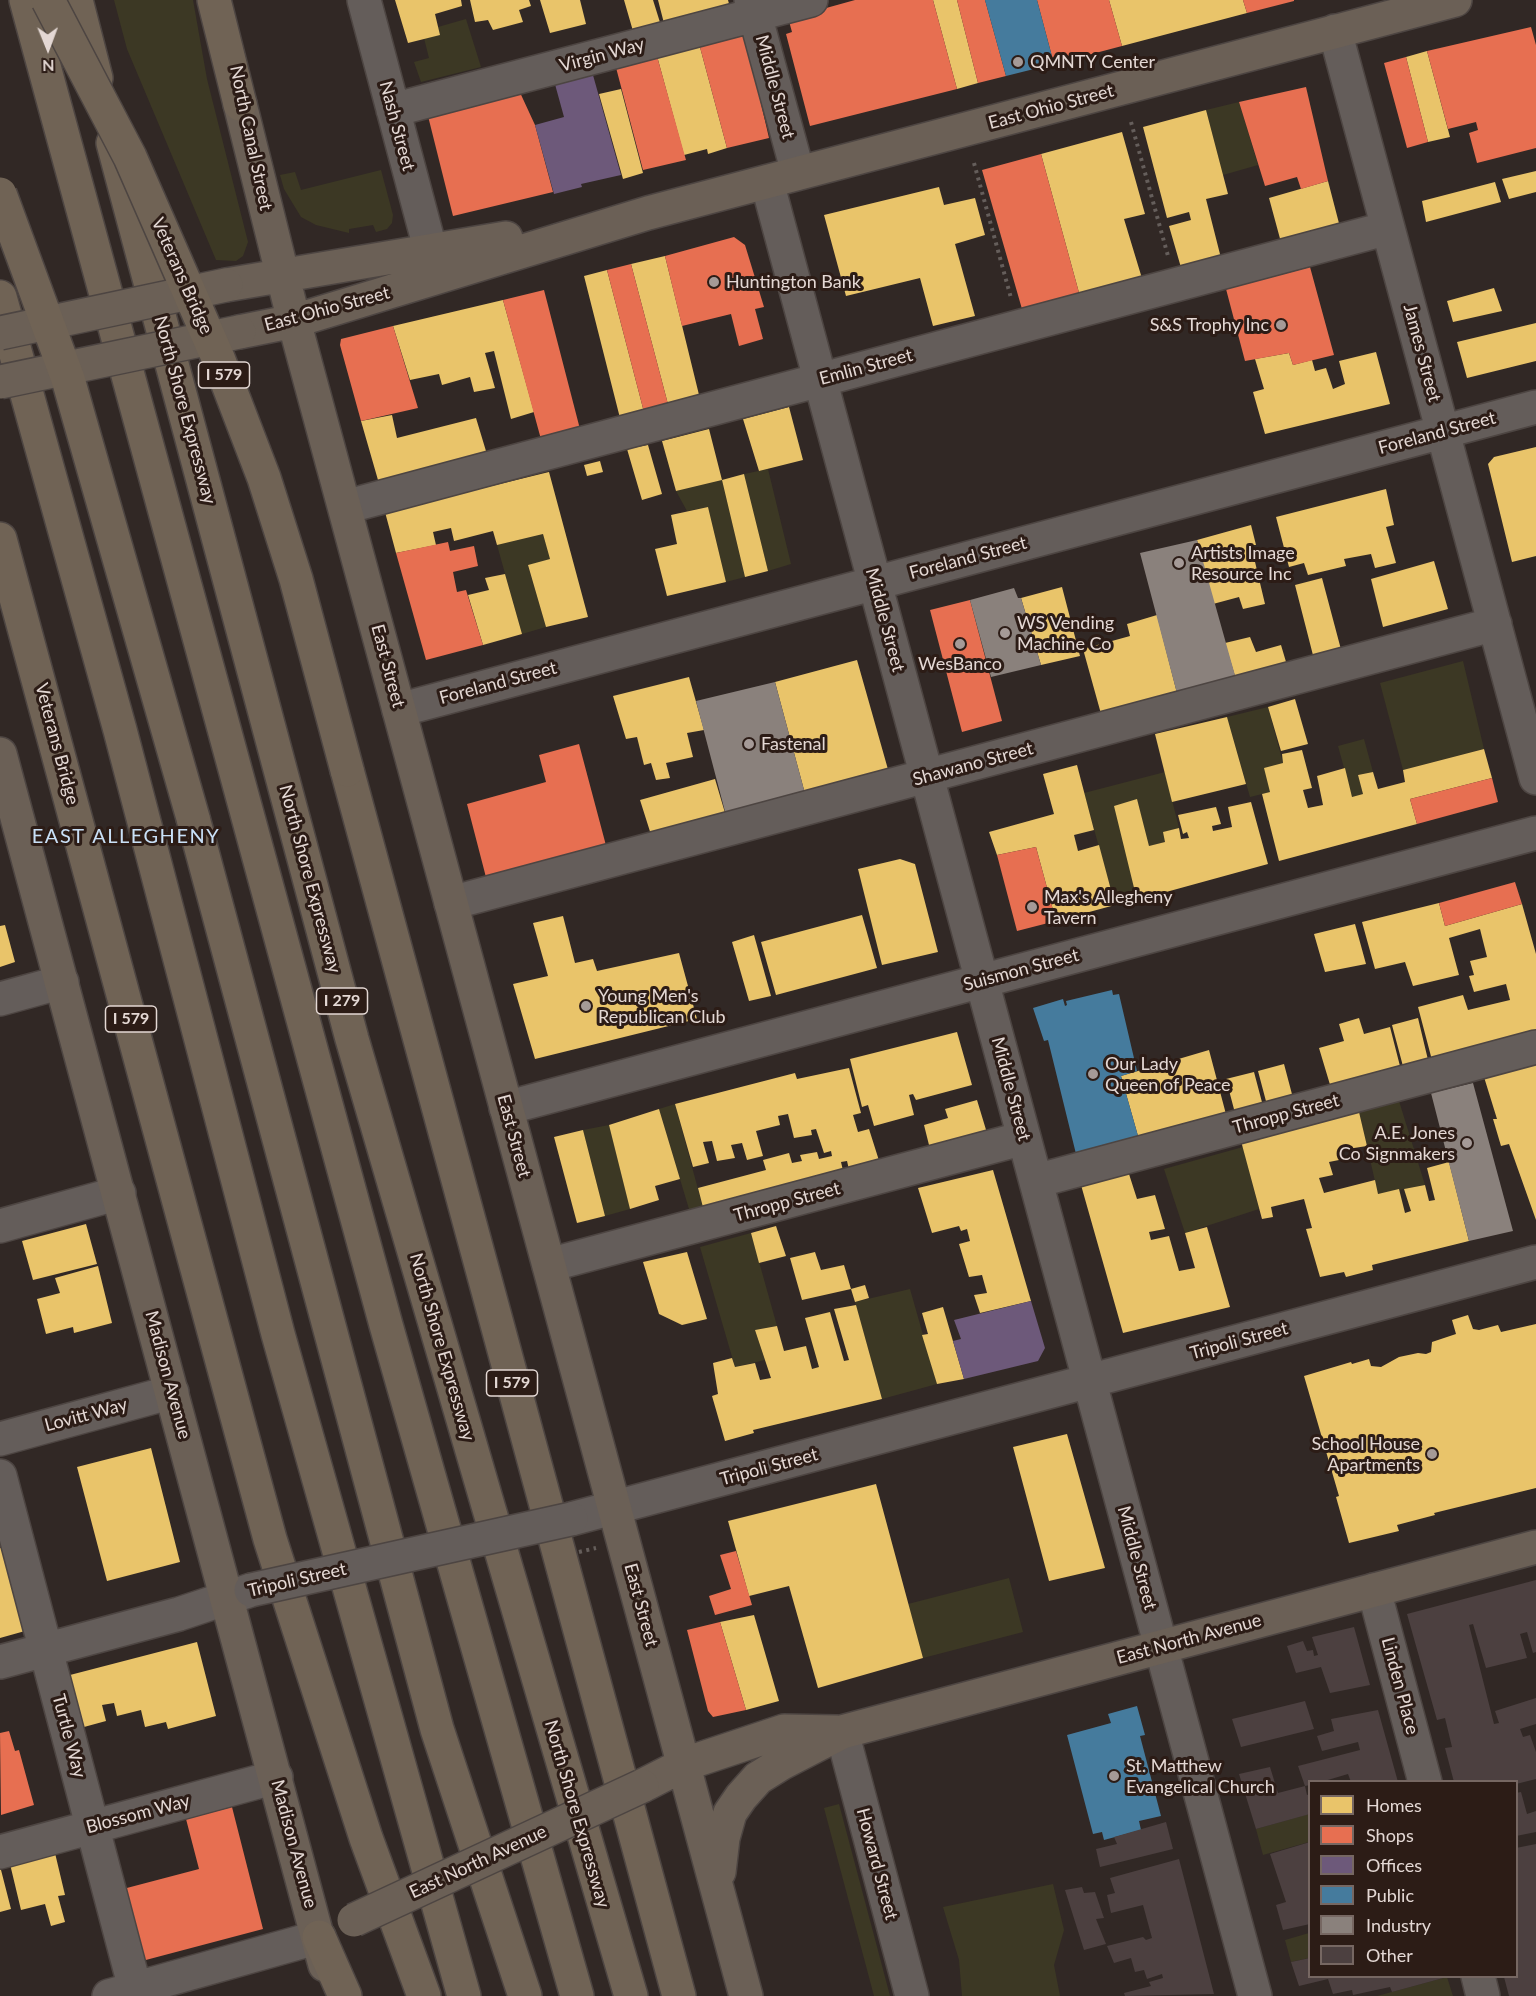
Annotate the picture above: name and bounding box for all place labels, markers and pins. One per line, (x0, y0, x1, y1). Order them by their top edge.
place label: QMNTY Center (1030, 51, 1155, 73)
marker: QMNTY Center (1011, 55, 1025, 69)
place label: Huntington Bank (726, 271, 861, 293)
marker: Huntington Bank (707, 275, 721, 289)
place label: S&S Trophy Inc (1150, 314, 1269, 336)
marker: S&S Trophy Inc (1274, 318, 1288, 332)
place label: Artists Image Resource Inc (1191, 542, 1295, 584)
marker: Artists Image Resource Inc (1172, 556, 1186, 570)
place label: WS Vending Machine Co (1017, 612, 1114, 654)
marker: WS Vending Machine Co (998, 626, 1012, 640)
marker: WesBanco (953, 637, 967, 651)
place label: WesBanco (918, 653, 1002, 675)
place label: Fastenal (761, 733, 826, 755)
marker: Fastenal (742, 737, 756, 751)
place label: Max's Allegheny Tavern (1044, 886, 1172, 928)
marker: Max's Allegheny Tavern (1025, 900, 1039, 914)
place label: Young Men's Republican Club (598, 985, 726, 1028)
marker: Young Men's Republican Club (579, 999, 593, 1013)
place label: Our Lady Queen of Peace (1105, 1053, 1231, 1096)
marker: Our Lady Queen of Peace (1086, 1067, 1100, 1081)
place label: A.E. Jones Co Signmakers (1339, 1122, 1455, 1164)
marker: A.E. Jones Co Signmakers (1460, 1136, 1474, 1150)
place label: School House Apartments (1311, 1433, 1420, 1476)
marker: School House Apartments (1425, 1447, 1439, 1461)
place label: St. Matthew Evangelical Church (1126, 1755, 1275, 1798)
marker: St. Matthew Evangelical Church (1107, 1769, 1121, 1783)

